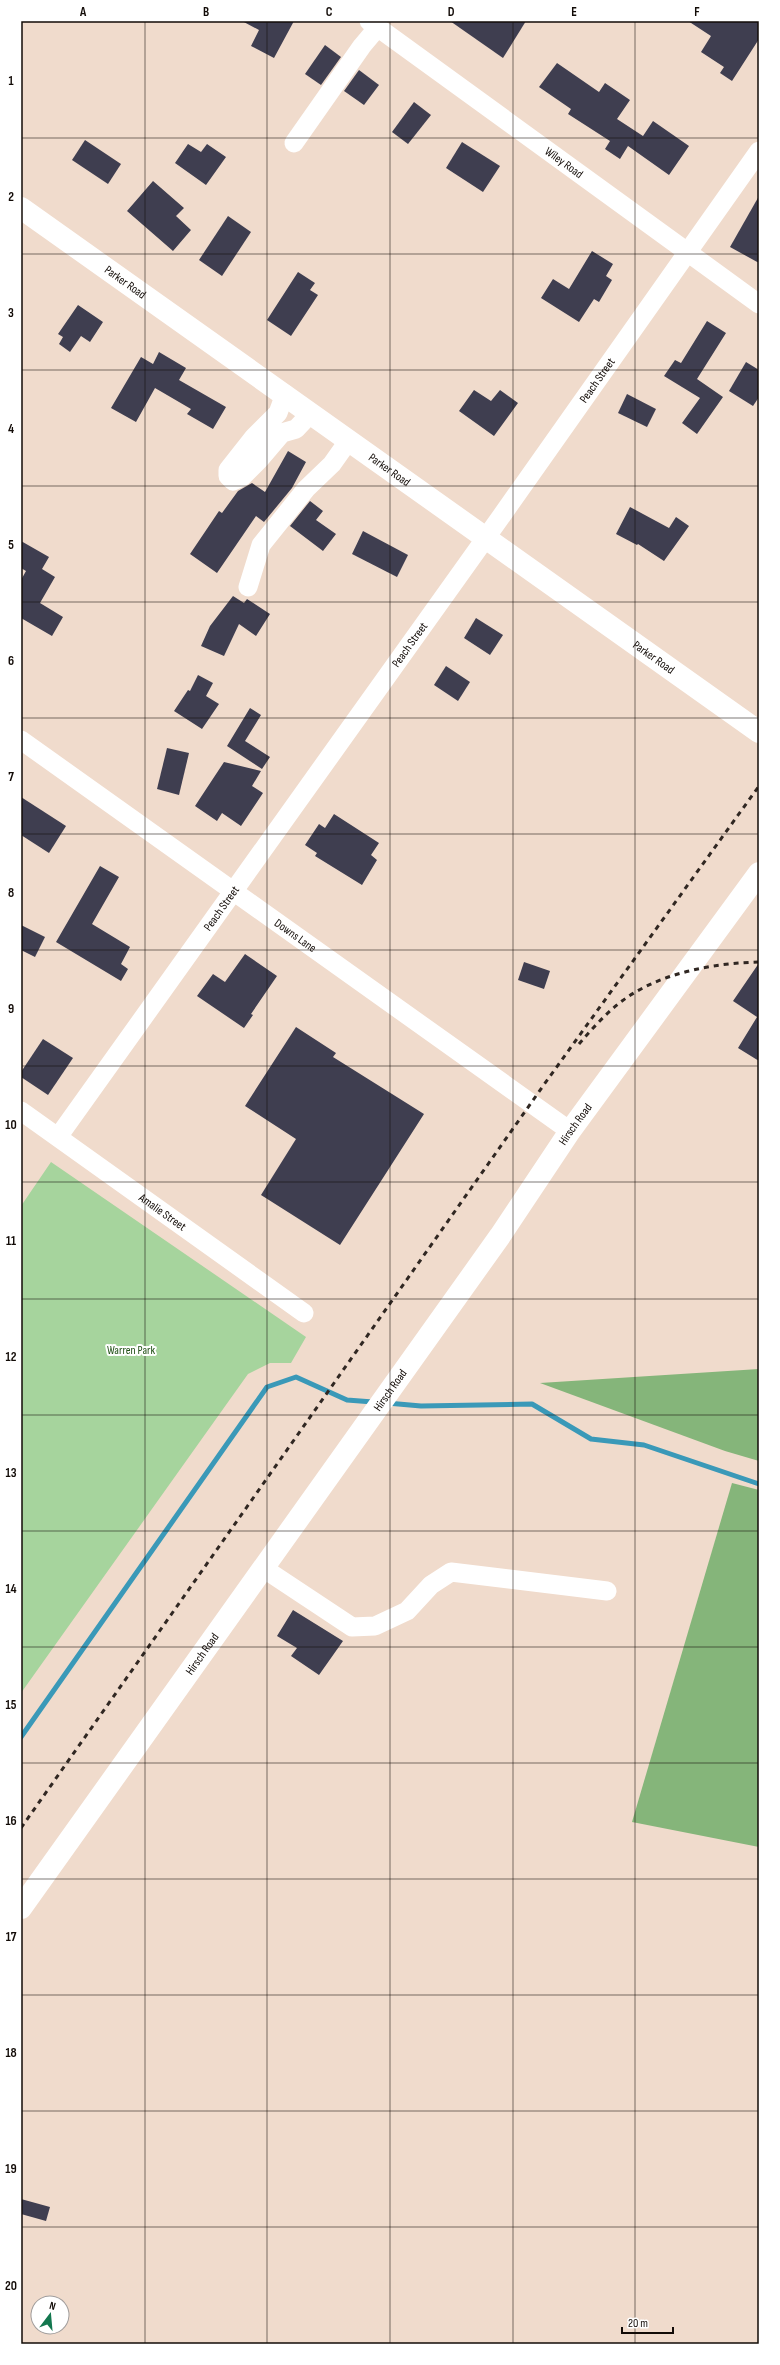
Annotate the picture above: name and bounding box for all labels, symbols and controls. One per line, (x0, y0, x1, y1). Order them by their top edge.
text: A (79, 4, 87, 20)
text: B (203, 4, 209, 20)
text: C (326, 4, 333, 20)
text: D (448, 4, 455, 20)
text: E (571, 4, 577, 20)
text: F (694, 4, 700, 20)
text: 1 (8, 73, 14, 89)
street label: Wiley Road (542, 144, 586, 182)
text: 2 (8, 189, 14, 205)
street label: Parker Road (101, 263, 149, 302)
text: 3 (8, 305, 14, 321)
street label: Peach Street (576, 355, 619, 406)
text: 4 (8, 421, 14, 437)
street label: Parker Road (366, 450, 413, 490)
text: 5 (8, 537, 14, 553)
street label: Peach Street (389, 619, 431, 670)
street label: Parker Road (630, 638, 677, 678)
text: 6 (8, 653, 14, 669)
text: 7 (8, 769, 14, 785)
street label: Peach Street (201, 883, 243, 934)
text: 8 (8, 885, 14, 901)
street label: Downs Lane (271, 916, 319, 956)
text: 9 (8, 1001, 14, 1017)
street label: Hirsch Road (556, 1101, 596, 1148)
text: 10 (5, 1117, 17, 1133)
street label: Amalie Street (135, 1190, 189, 1235)
text: 11 (6, 1233, 16, 1249)
park label: Warren Park (107, 1343, 156, 1358)
text: 12 (6, 1349, 17, 1365)
street label: Hirsch Road (371, 1367, 411, 1414)
text: 13 (6, 1465, 17, 1481)
text: 14 (5, 1581, 17, 1597)
street label: Hirsch Road (183, 1630, 222, 1678)
text: 15 (6, 1697, 17, 1713)
text: 16 (5, 1813, 17, 1829)
text: 17 (6, 1929, 17, 1945)
text: 18 (5, 2045, 17, 2061)
text: 19 (5, 2161, 17, 2177)
text: 20 (5, 2278, 17, 2294)
north arrow (30, 2295, 70, 2335)
text: N (48, 2299, 57, 2313)
scale bar (622, 2309, 673, 2335)
text: 20 m (628, 2316, 648, 2331)

